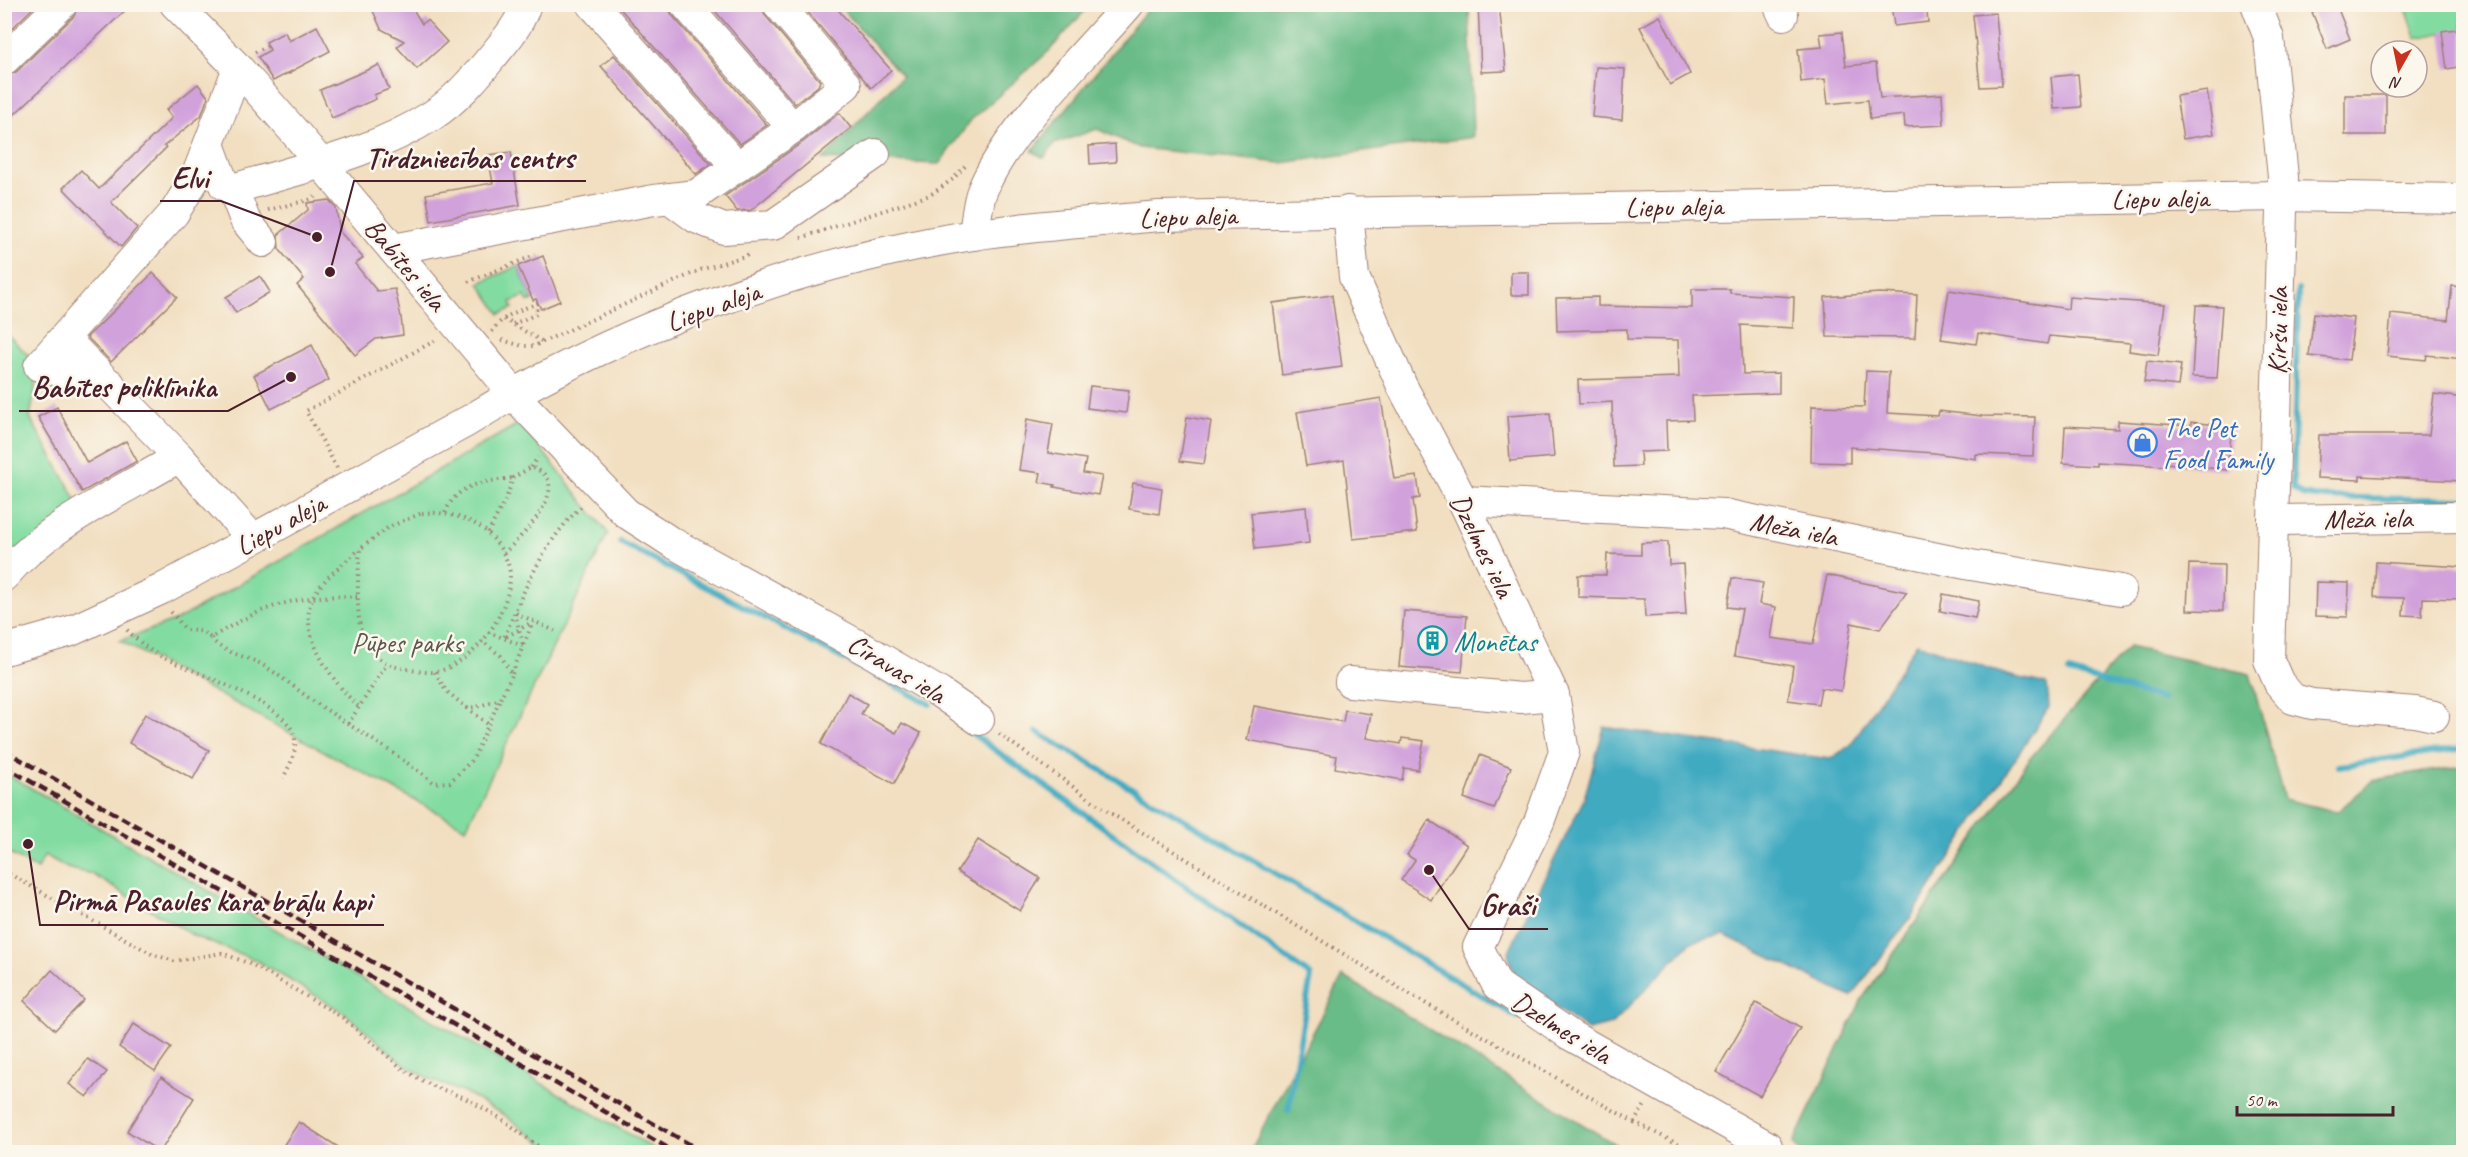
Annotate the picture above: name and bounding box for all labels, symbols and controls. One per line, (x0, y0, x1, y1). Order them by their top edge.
north arrow (2369, 39, 2429, 99)
text: N (2387, 72, 2403, 93)
callout: Tirdzniecības centrs (354, 133, 586, 181)
text: Tirdzniecības centrs (366, 139, 578, 177)
callout: Elvi (160, 153, 221, 201)
text: Elvi (171, 159, 213, 197)
street label: Liepu aleja (2111, 180, 2212, 217)
street label: Liepu aleja (1625, 188, 1726, 225)
street label: Liepu aleja (1139, 197, 1240, 236)
street label: Babītes iela (357, 211, 456, 319)
street label: Liepu aleja (661, 272, 767, 340)
street label: Ķiršu iela (2259, 285, 2296, 375)
callout: Babītes poliklīnika (19, 363, 228, 411)
text: Babītes poliklīnika (32, 368, 219, 406)
place label: The Pet Food Family (2163, 410, 2275, 477)
shop icon: The Pet Food Family (2126, 427, 2158, 459)
street label: Liepu aleja (229, 484, 334, 563)
street label: Dzelmes iela (1442, 488, 1523, 604)
street label: Meža iela (2324, 500, 2414, 537)
street label: Meža iela (1747, 503, 1842, 554)
place label: Monētas (1454, 624, 1539, 659)
park label: Pūpes parks (351, 625, 465, 660)
building icon: Monētas (1417, 625, 1449, 657)
street label: Cīravas iela (841, 626, 954, 712)
callout: Pirmā Pasaules kara brāļu kapi (40, 877, 384, 925)
callout: Graši (1469, 881, 1548, 929)
text: Pirmā Pasaules kara brāļu kapi (53, 882, 375, 920)
text: Graši (1481, 886, 1540, 924)
street label: Dzelmes iela (1505, 983, 1620, 1073)
scale bar (2237, 1079, 2393, 1117)
text: 50 m (2246, 1089, 2279, 1111)

